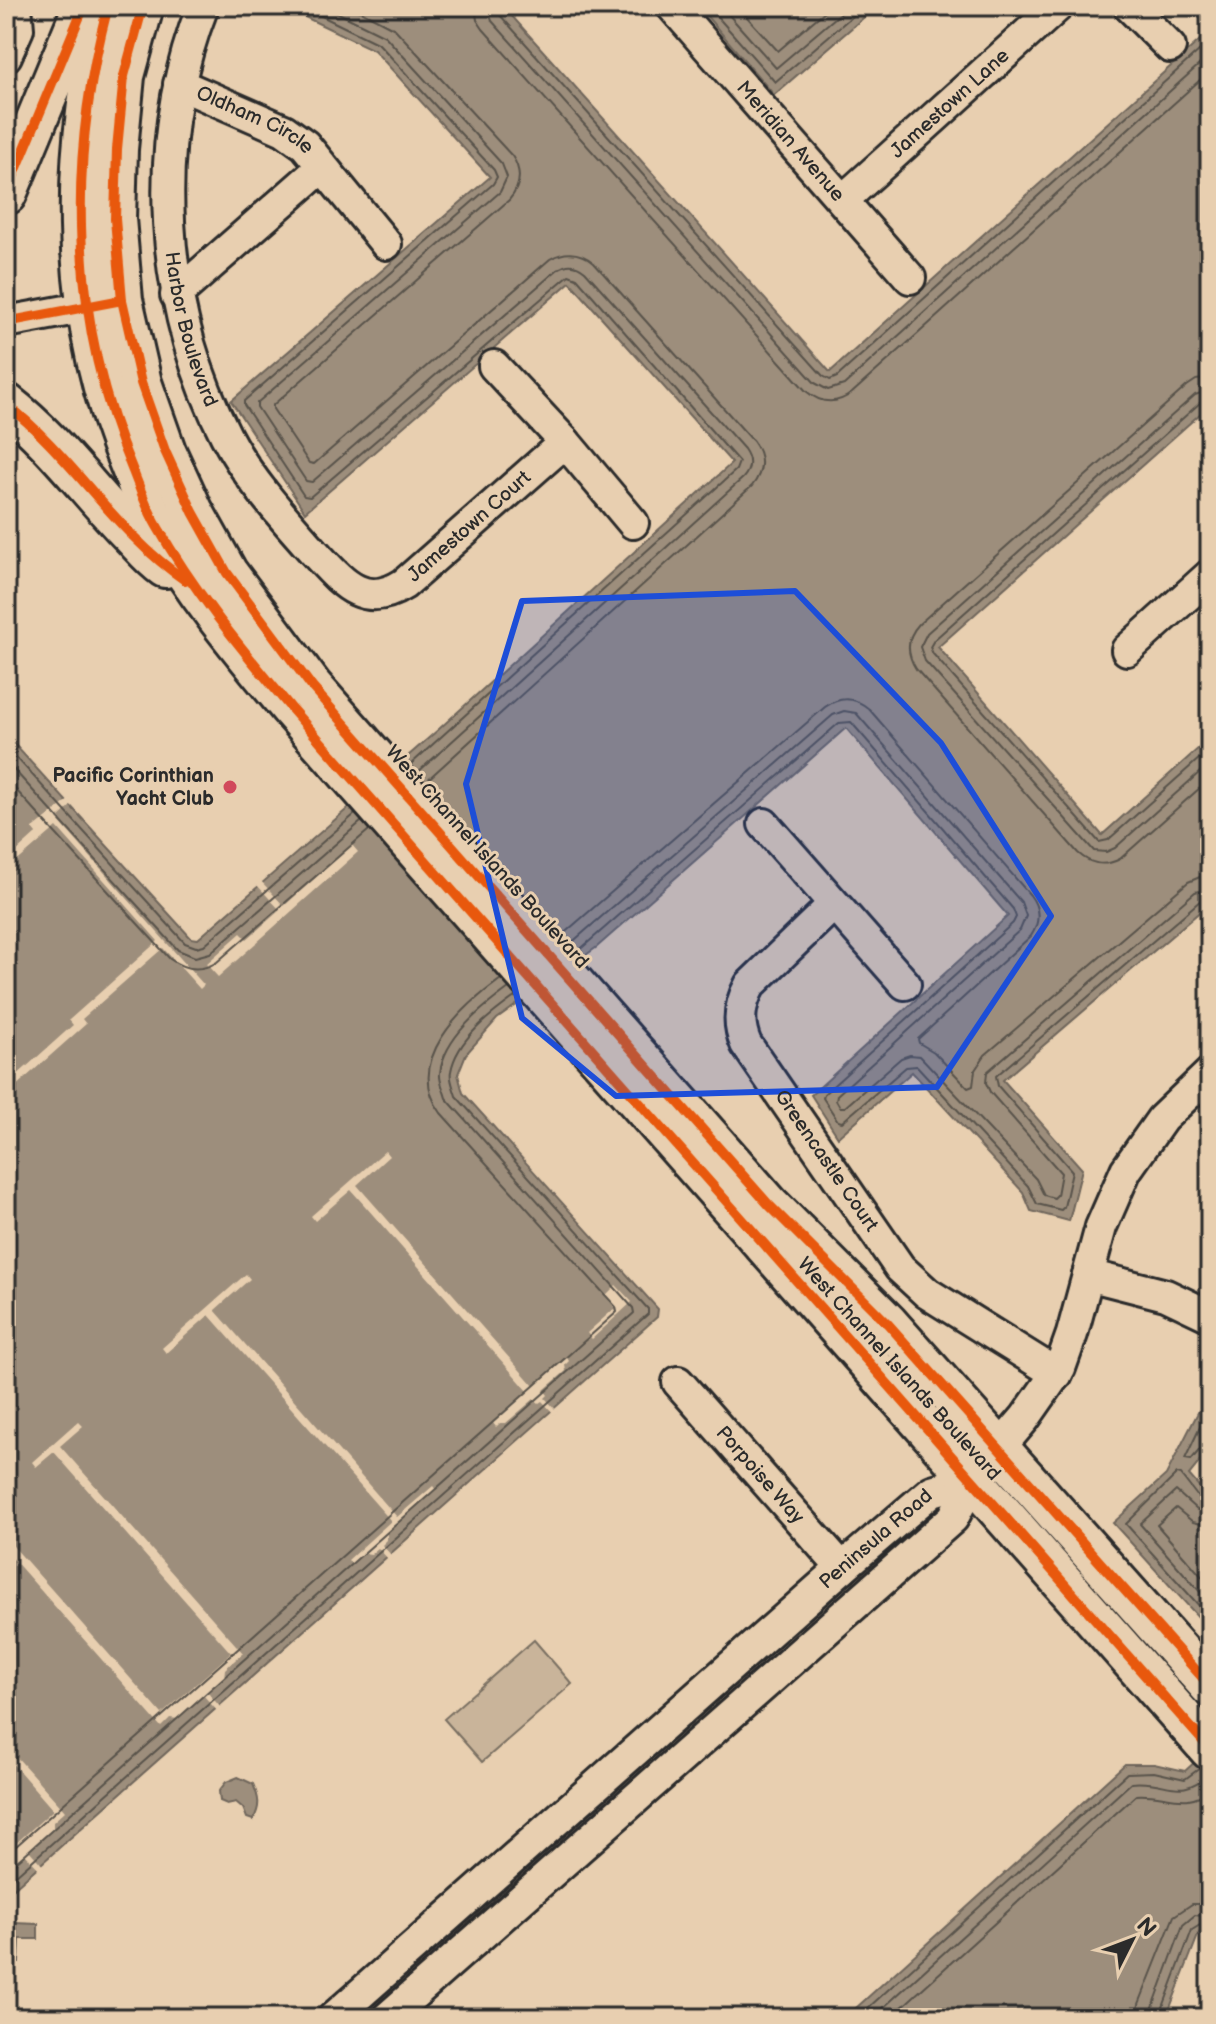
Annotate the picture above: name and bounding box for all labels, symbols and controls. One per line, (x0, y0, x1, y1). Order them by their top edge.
street label: Jamestown Lane (885, 44, 1014, 163)
street label: Meridian Avenue (731, 76, 850, 207)
street label: Oldham Circle (193, 81, 319, 159)
street label: Harbor Boulevard (159, 250, 223, 410)
street label: Jamestown Court (403, 466, 536, 587)
street label: West Channel Islands Boulevard (380, 740, 594, 974)
place label: Pacific Corinthian Yacht Club (52, 764, 214, 811)
marker: Pacific Corinthian Yacht Club (221, 778, 239, 796)
street label: Greencastle Court (769, 1085, 883, 1236)
street label: West Channel Islands Boulevard (792, 1252, 1006, 1486)
street label: Porpoise Way (711, 1421, 809, 1529)
street label: Peninsula Road (814, 1484, 937, 1594)
north arrow (1092, 1900, 1172, 1980)
text: N (1130, 1912, 1161, 1943)

